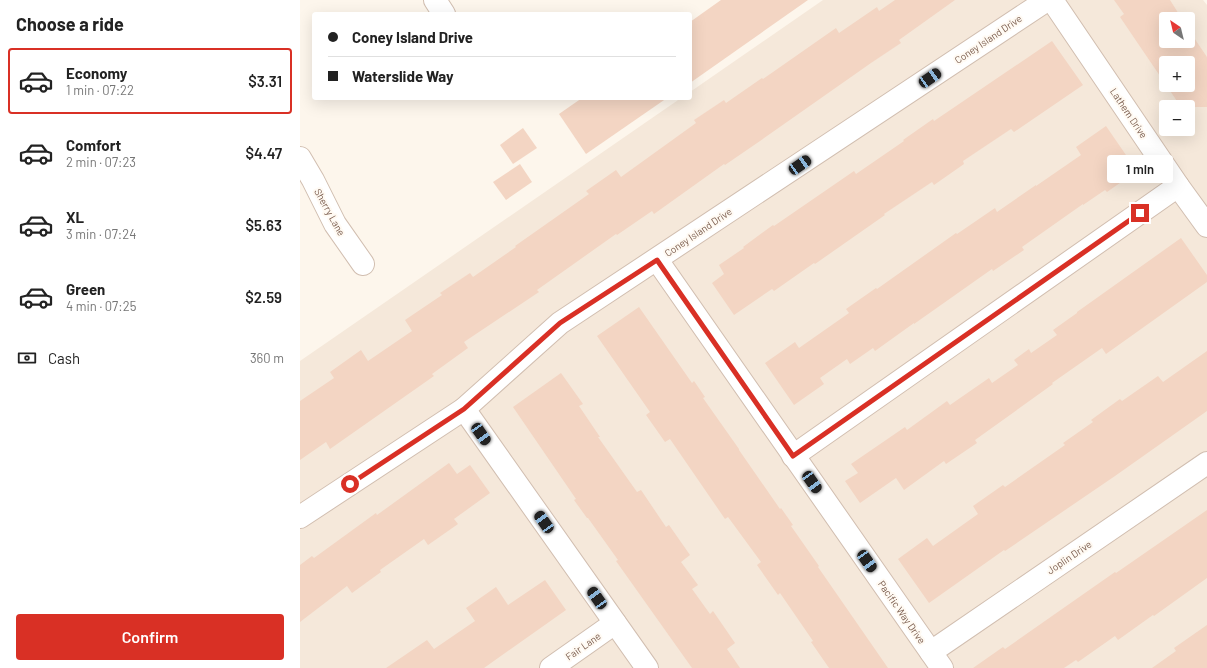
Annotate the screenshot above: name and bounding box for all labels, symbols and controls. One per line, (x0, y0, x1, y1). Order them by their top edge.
street label: Coney Island Drive (952, 12, 1024, 66)
north arrow (1159, 12, 1195, 48)
map controls (1159, 12, 1195, 136)
text: Choose a ride (16, 13, 124, 35)
text: Coney Island Drive (352, 28, 473, 46)
button: + (1159, 56, 1195, 92)
icon: car (18, 63, 54, 99)
text: Economy (66, 64, 127, 82)
car (917, 66, 943, 90)
text: Waterslide Way (352, 67, 454, 85)
text: $3.31 (248, 72, 282, 90)
text: 1 min · 07:22 (66, 82, 134, 98)
street label: Lathem Drive (1108, 86, 1150, 140)
button: − (1159, 100, 1195, 136)
icon: car (18, 135, 54, 171)
text: Comfort (66, 136, 121, 154)
text: $4.47 (245, 144, 282, 162)
car (787, 153, 813, 177)
text: 2 min · 07:23 (66, 154, 136, 170)
callout: 1 min (1107, 155, 1173, 183)
text: 1 min (1126, 161, 1154, 177)
street label: Sherry Lane (312, 186, 348, 238)
route end (1131, 204, 1149, 222)
street label: Coney Island Drive (662, 205, 734, 259)
icon: car (18, 207, 54, 243)
text: XL (66, 208, 84, 226)
text: $5.63 (246, 216, 282, 234)
text: 3 min · 07:24 (66, 226, 136, 242)
icon: car (18, 279, 54, 315)
text: Green (66, 280, 105, 298)
text: $2.59 (245, 288, 282, 306)
text: 4 min · 07:25 (66, 298, 136, 314)
icon: cash (16, 347, 38, 369)
text: Cash (48, 349, 80, 367)
text: 360 m (250, 350, 284, 366)
car (469, 421, 493, 447)
car (800, 469, 824, 495)
route start (341, 475, 359, 493)
car (532, 509, 556, 535)
street label: Joplin Drive (1044, 538, 1094, 576)
car (855, 548, 879, 574)
street label: Pacific Way Drive (876, 578, 928, 646)
car (585, 585, 609, 611)
button: Confirm (16, 614, 284, 660)
street label: Fair Lane (563, 630, 603, 662)

